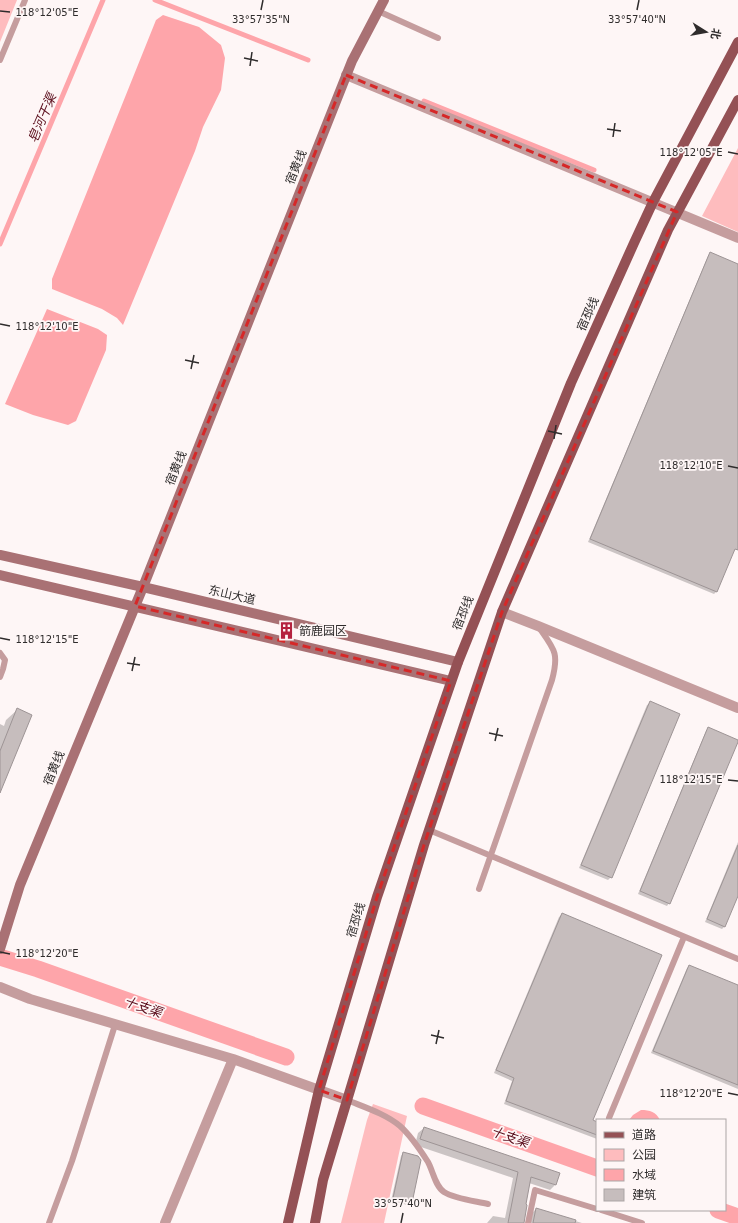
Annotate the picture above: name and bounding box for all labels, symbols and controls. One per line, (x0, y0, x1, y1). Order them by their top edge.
text: 118°12'05"E (15, 7, 79, 18)
north arrow (686, 12, 726, 52)
text: 33°57'35"N (232, 14, 290, 25)
text: 33°57'40"N (608, 14, 666, 25)
text: 北 (708, 27, 723, 40)
water label: 皂河干渠 (25, 89, 60, 145)
text: 118°12'05"E (659, 147, 723, 158)
street label: 宿黄线 (283, 148, 309, 186)
street label: 宿邳线 (574, 295, 602, 333)
text: 118°12'10"E (15, 321, 79, 332)
street label: 宿黄线 (163, 449, 189, 487)
text: 118°12'10"E (659, 460, 723, 471)
street label: 东山大道 (207, 583, 257, 607)
street label: 宿邳线 (450, 594, 476, 632)
building icon: 箭鹿园区 (276, 621, 296, 641)
place label: 箭鹿园区 (299, 624, 347, 638)
text: 118°12'15"E (15, 634, 79, 645)
street label: 宿黄线 (41, 749, 67, 787)
text: 118°12'15"E (659, 774, 723, 785)
street label: 宿邳线 (344, 901, 368, 939)
text: 118°12'20"E (15, 948, 79, 959)
water label: 十支渠 (122, 994, 166, 1021)
text: 118°12'20"E (659, 1088, 723, 1099)
legend (596, 1119, 726, 1211)
water label: 十支渠 (489, 1124, 533, 1151)
text: 道路 (632, 1128, 656, 1142)
text: 公园 (632, 1148, 656, 1162)
text: 水域 (632, 1168, 656, 1182)
text: 建筑 (632, 1188, 656, 1202)
text: 33°57'40"N (374, 1198, 432, 1209)

